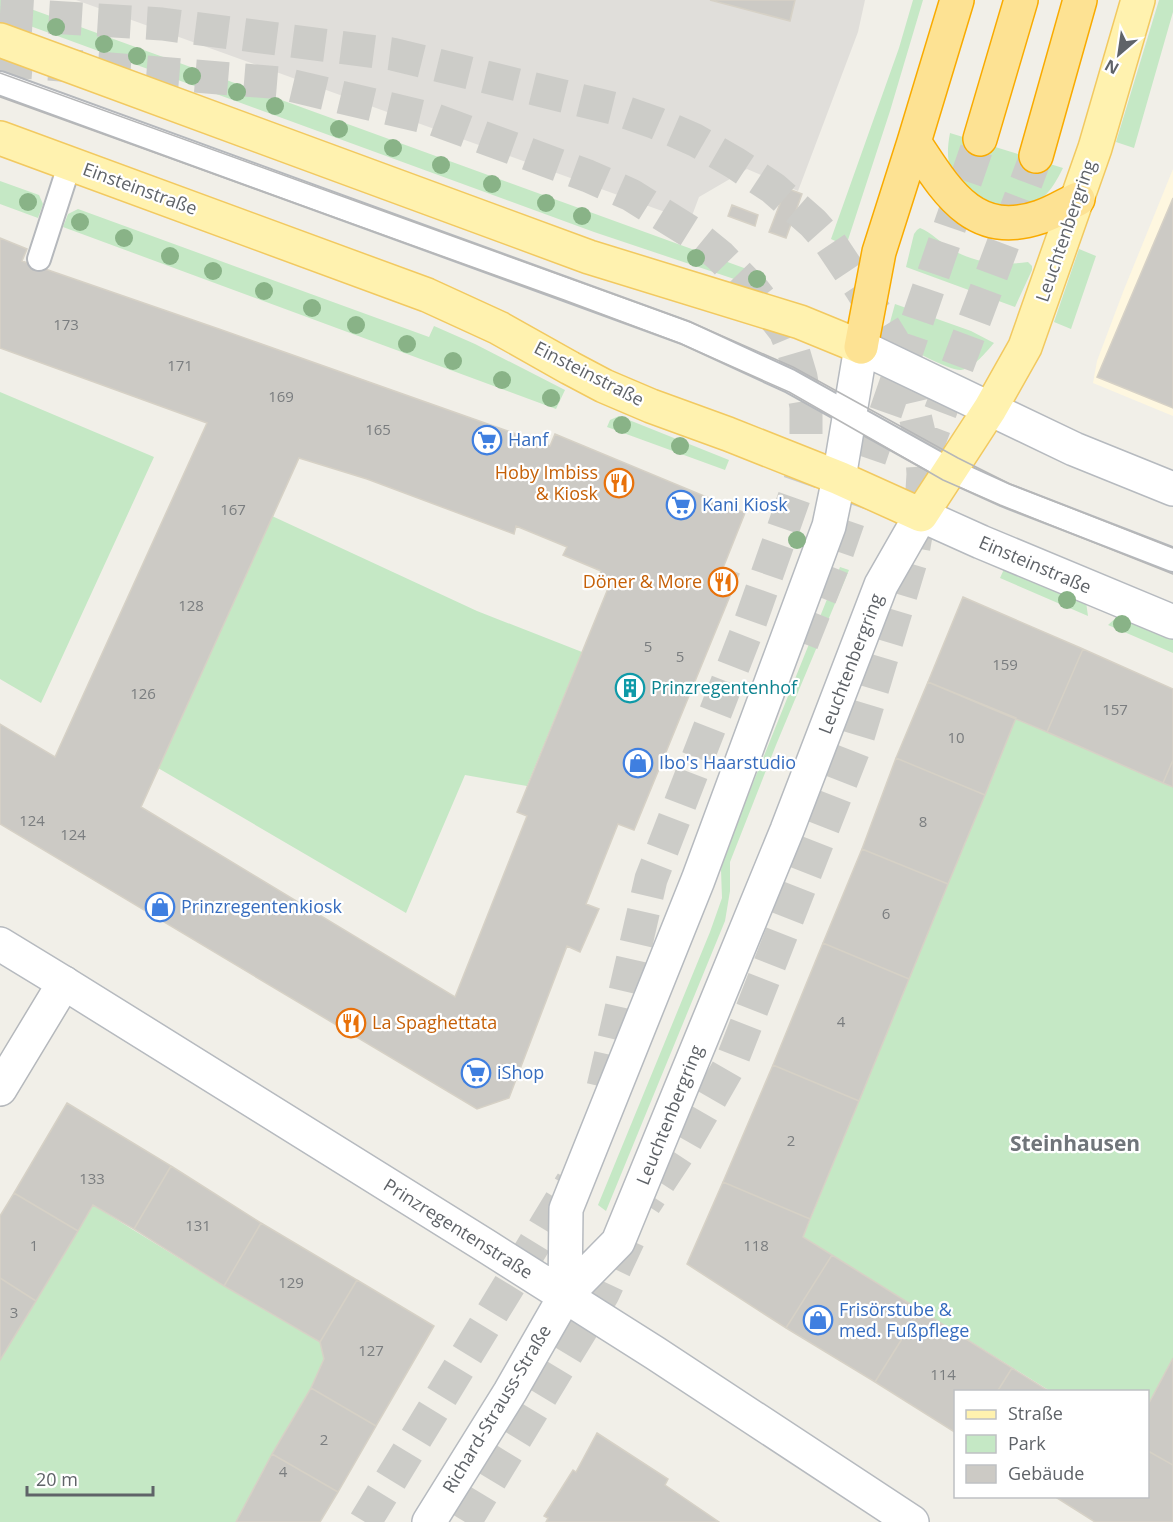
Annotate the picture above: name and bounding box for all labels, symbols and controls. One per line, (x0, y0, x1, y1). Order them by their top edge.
north arrow (1089, 24, 1149, 84)
text: N (1101, 54, 1123, 80)
street label: Einsteinstraße (80, 156, 201, 220)
street label: Leuchtenbergring (1029, 156, 1101, 305)
house number: 173 (53, 314, 79, 334)
street label: Einsteinstraße (531, 335, 648, 411)
house number: 171 (167, 355, 193, 375)
house number: 169 (268, 386, 294, 406)
house number: 165 (365, 419, 391, 439)
supermarket icon: Hanf (471, 424, 503, 456)
place label: Hanf (508, 427, 549, 451)
place label: Hoby Imbiss & Kiosk (495, 460, 599, 505)
restaurant icon: Hoby Imbiss & Kiosk (603, 467, 635, 499)
supermarket icon: Kani Kiosk (665, 489, 697, 521)
place label: Kani Kiosk (702, 492, 788, 516)
house number: 167 (220, 499, 246, 519)
street label: Einsteinstraße (976, 530, 1095, 599)
restaurant icon: Döner & More (707, 566, 739, 598)
place label: Döner & More (583, 569, 702, 593)
street label: Leuchtenbergring (812, 590, 888, 737)
house number: 128 (178, 595, 204, 615)
house number: 5 (644, 636, 652, 656)
house number: 5 (676, 646, 684, 666)
house number: 159 (992, 654, 1018, 674)
building icon: Prinzregentenhof (614, 672, 646, 704)
place label: Prinzregentenhof (651, 675, 798, 699)
house number: 126 (130, 683, 156, 703)
house number: 157 (1102, 699, 1128, 719)
house number: 10 (947, 727, 965, 747)
shop icon: Ibo's Haarstudio (622, 747, 654, 779)
place label: Ibo's Haarstudio (659, 750, 796, 774)
house number: 124 (19, 810, 45, 830)
house number: 8 (919, 811, 927, 831)
house number: 124 (60, 824, 86, 844)
shop icon: Prinzregentenkiosk (144, 891, 176, 923)
place label: Prinzregentenkiosk (181, 894, 343, 918)
house number: 6 (882, 903, 890, 923)
restaurant icon: La Spaghettata (335, 1007, 367, 1039)
place label: La Spaghettata (372, 1010, 497, 1034)
house number: 4 (837, 1011, 846, 1031)
street label: Leuchtenbergring (630, 1041, 708, 1188)
supermarket icon: iShop (460, 1057, 492, 1089)
place label: iShop (497, 1060, 544, 1084)
district label: Steinhausen (1010, 1129, 1140, 1157)
house number: 2 (787, 1130, 795, 1150)
house number: 133 (79, 1168, 105, 1188)
street label: Prinzregentenstraße (379, 1172, 538, 1284)
house number: 131 (185, 1215, 211, 1235)
house number: 1 (30, 1235, 38, 1255)
house number: 118 (743, 1235, 769, 1255)
house number: 129 (278, 1272, 304, 1292)
place label: Frisörstube & med. Fußpflege (839, 1297, 969, 1342)
house number: 3 (10, 1302, 18, 1322)
shop icon: Frisörstube & med. Fußpflege (802, 1304, 834, 1336)
street label: Richard-Strauss-Straße (436, 1320, 556, 1497)
house number: 127 (358, 1340, 384, 1360)
house number: 114 (930, 1364, 956, 1384)
legend (954, 1390, 1149, 1498)
text: Straße (1008, 1401, 1063, 1425)
house number: 2 (320, 1429, 328, 1449)
text: Park (1008, 1431, 1046, 1455)
scale bar (27, 1459, 153, 1497)
house number: 4 (279, 1461, 288, 1481)
text: Gebäude (1008, 1461, 1084, 1485)
text: 20 m (36, 1467, 78, 1491)

